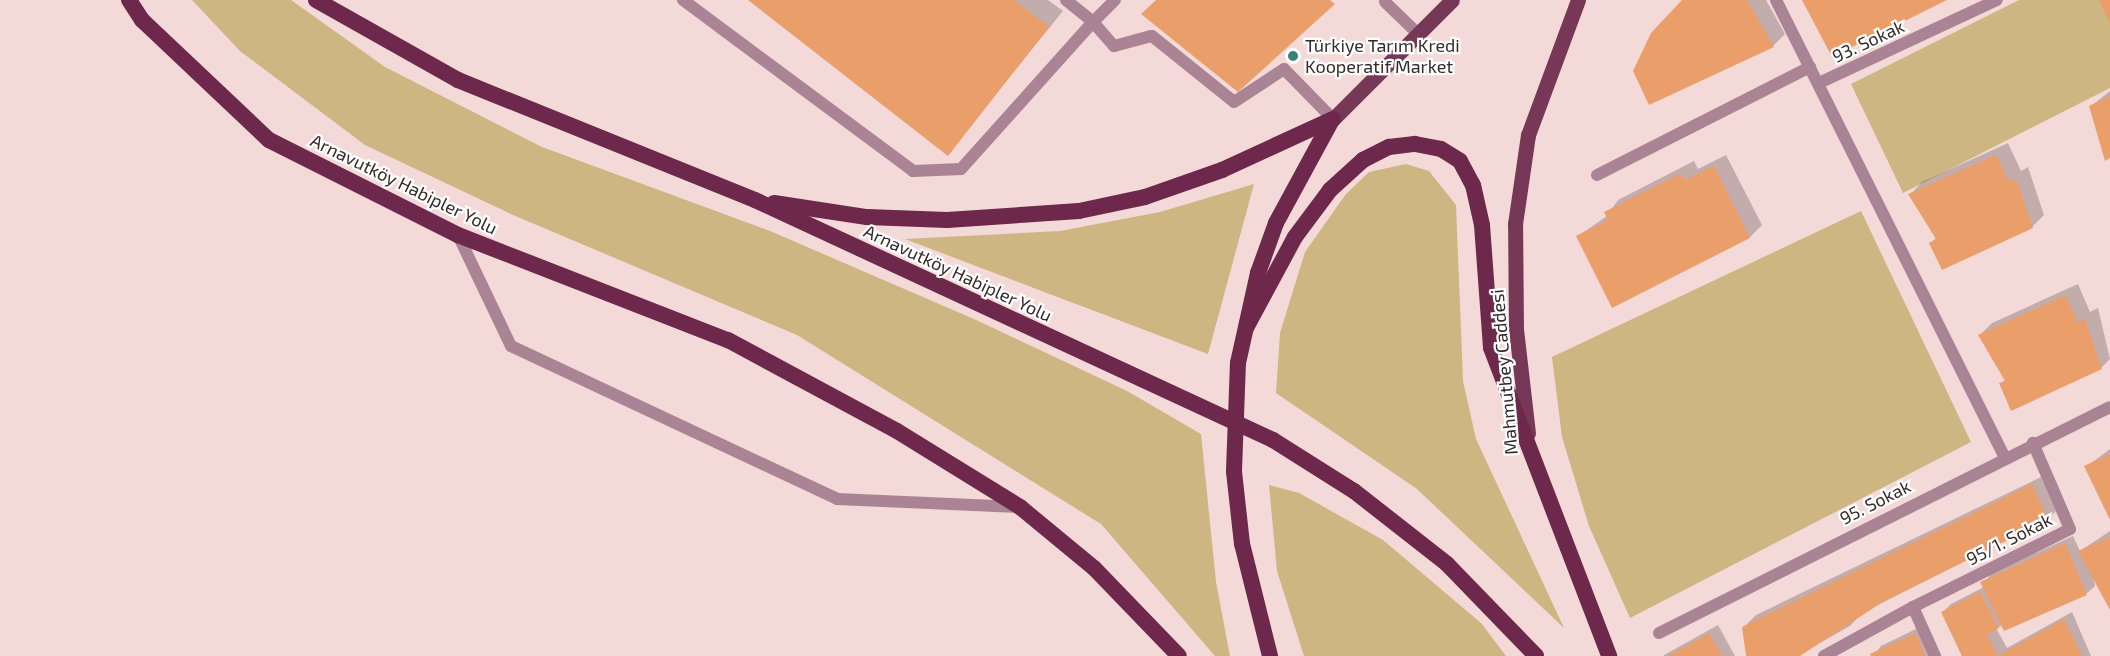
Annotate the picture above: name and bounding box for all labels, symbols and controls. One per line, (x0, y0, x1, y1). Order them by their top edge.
street label: 93. Sokak (1829, 15, 1907, 67)
place label: Türkiye Tarım Kredi Kooperatif Market (1305, 35, 1460, 78)
marker: Türkiye Tarım Kredi Kooperatif Market (1286, 49, 1300, 63)
street label: Arnavutköy Habipler Yolu (307, 129, 501, 239)
street label: Arnavutköy Habipler Yolu (860, 220, 1056, 326)
street label: Mahmutbey Caddesi (1486, 288, 1522, 456)
street label: 95. Sokak (1836, 475, 1914, 529)
street label: 95/1. Sokak (1963, 508, 2055, 570)

